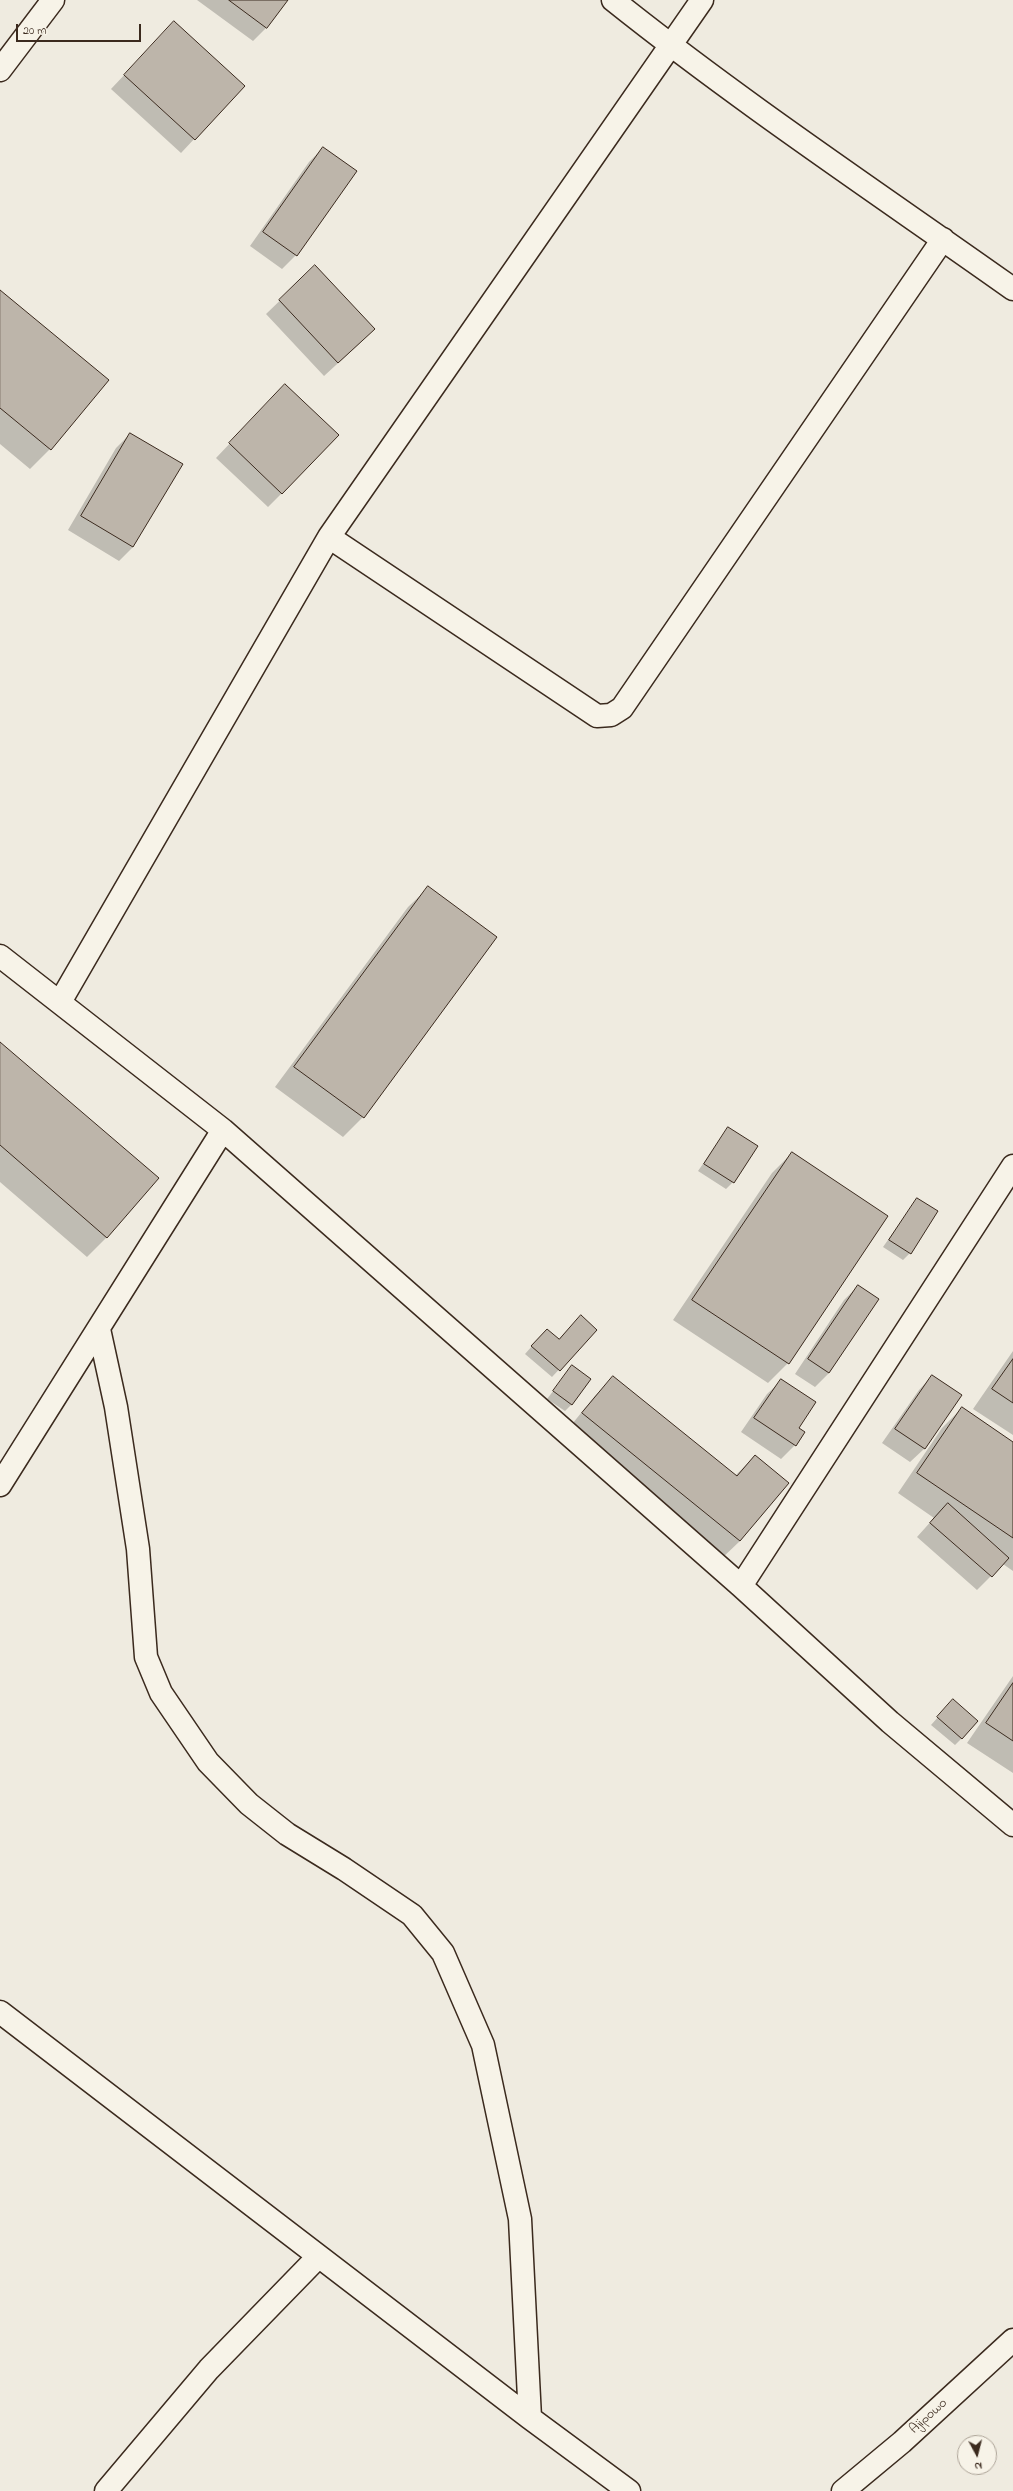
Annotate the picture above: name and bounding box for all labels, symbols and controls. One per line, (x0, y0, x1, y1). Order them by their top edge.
scale bar (18, 16, 143, 42)
text: 20 m (23, 22, 46, 40)
street label: Ajipowo (907, 2396, 951, 2438)
north arrow (957, 2435, 997, 2475)
text: N (974, 2458, 983, 2474)

